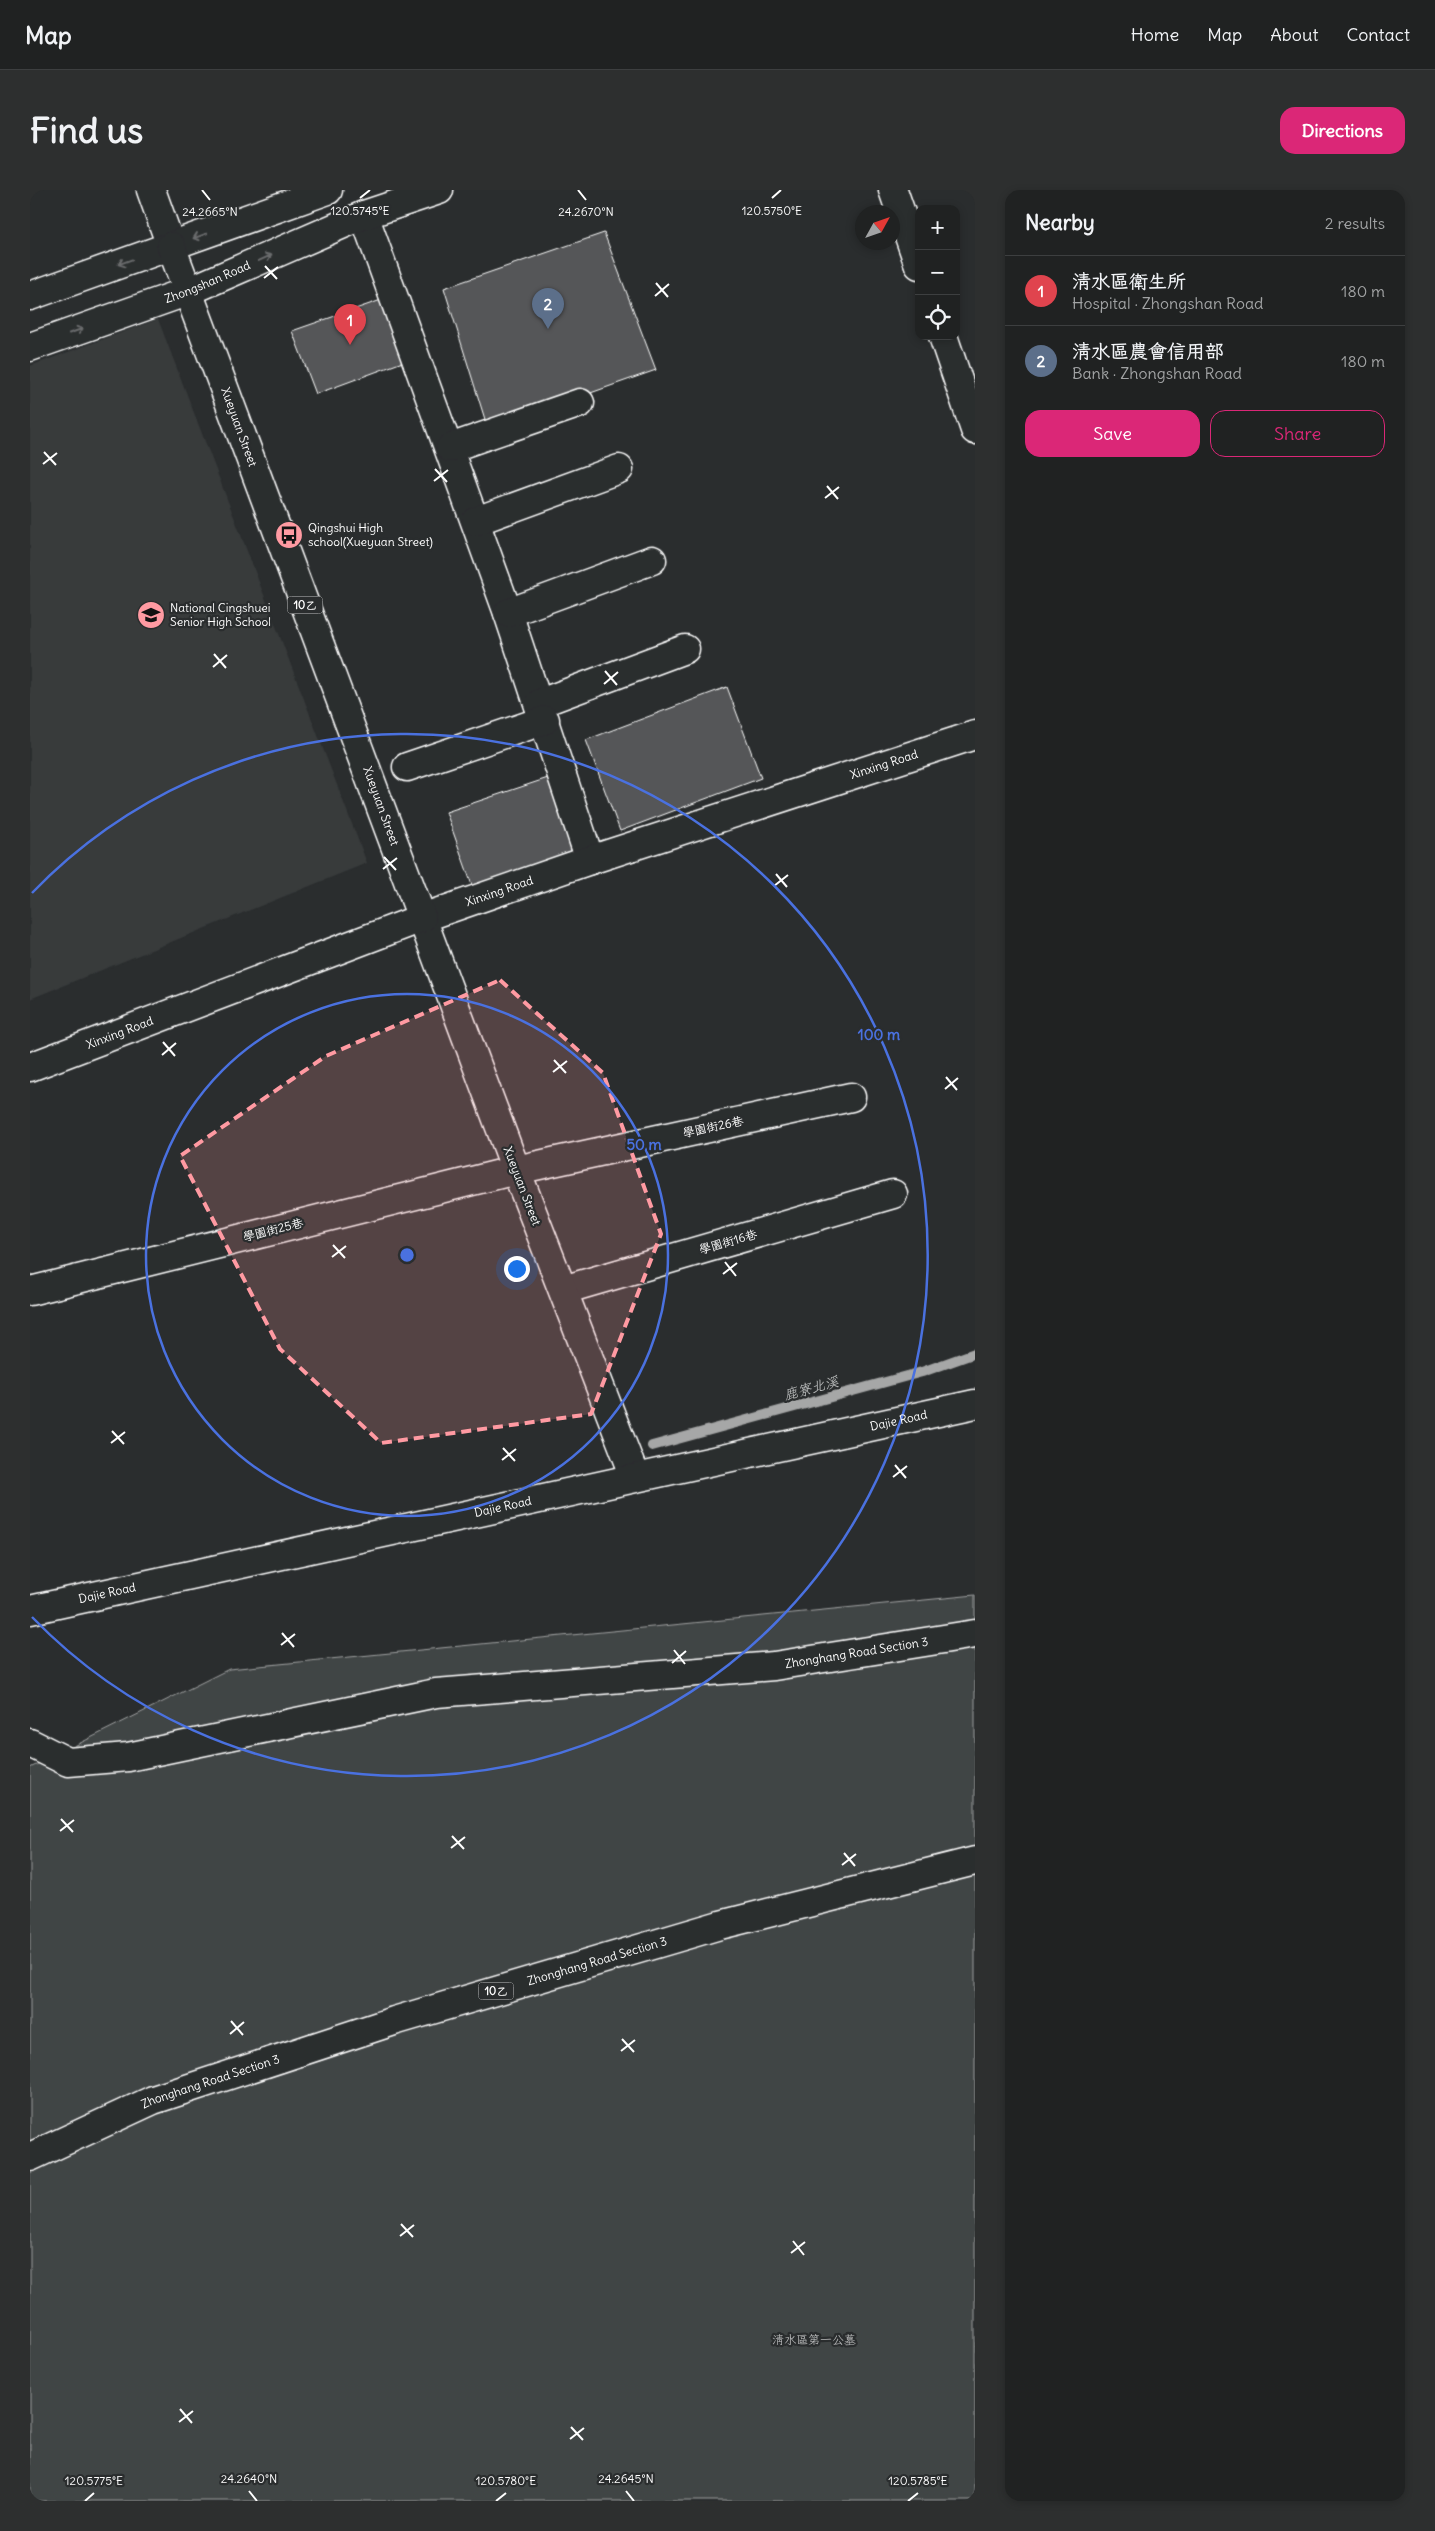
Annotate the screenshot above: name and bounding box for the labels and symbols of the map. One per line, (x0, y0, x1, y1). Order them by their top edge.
text: 120.5745°E (330, 203, 390, 218)
text: 120.5750°E (742, 203, 802, 218)
text: 24.2665°N (182, 204, 238, 219)
text: 24.2670°N (558, 204, 614, 219)
north arrow (855, 205, 900, 250)
one-way arrow (193, 232, 208, 241)
one-way arrow (257, 252, 272, 262)
street label: Zhongshan Road (162, 257, 252, 306)
one-way arrow (117, 258, 133, 268)
pin: 2 (532, 288, 564, 329)
pin: 1 (334, 304, 366, 345)
one-way arrow (68, 326, 83, 335)
street label: Xueyuan Street (218, 385, 261, 469)
bus stop icon: Qingshui High school(Xueyuan Street) (274, 520, 304, 550)
place label: Qingshui High school(Xueyuan Street) (308, 520, 433, 549)
road number: 10乙 (288, 596, 322, 614)
school or university icon: National Cingshuei Senior High School (136, 600, 166, 630)
place label: National Cingshuei Senior High School (170, 600, 271, 629)
street label: Xinxing Road (848, 746, 920, 782)
street label: Xueyuan Street (360, 764, 403, 848)
street label: Xinxing Road (463, 872, 535, 909)
street label: Xinxing Road (84, 1013, 155, 1052)
text: 100 m (858, 1025, 900, 1044)
street label: 學園街26巷 (681, 1113, 745, 1140)
text: 50 m (626, 1135, 662, 1154)
street label: Xueyuan Street (501, 1144, 544, 1227)
street label: 學園街25巷 (241, 1215, 305, 1244)
street label: 學園街16巷 (697, 1226, 759, 1257)
centre of rings (398, 1246, 416, 1264)
your location (504, 1256, 530, 1282)
water label: 鹿寮北溪 (782, 1372, 841, 1404)
street label: Dajie Road (868, 1407, 929, 1434)
street label: Dajie Road (473, 1493, 533, 1520)
street label: Dajie Road (77, 1579, 137, 1606)
street label: Zhonghang Road Section 3 (784, 1634, 929, 1671)
street label: Zhonghang Road Section 3 (525, 1933, 669, 1988)
road number: 10乙 (478, 1982, 514, 2000)
street label: Zhonghang Road Section 3 (139, 2051, 282, 2111)
park label: 清水區第一公墓 (772, 2332, 856, 2347)
text: 24.2640°N (221, 2471, 277, 2486)
text: 24.2645°N (598, 2471, 654, 2486)
text: 120.5775°E (65, 2473, 123, 2488)
text: 120.5780°E (476, 2473, 536, 2488)
text: 120.5785°E (888, 2473, 948, 2488)

